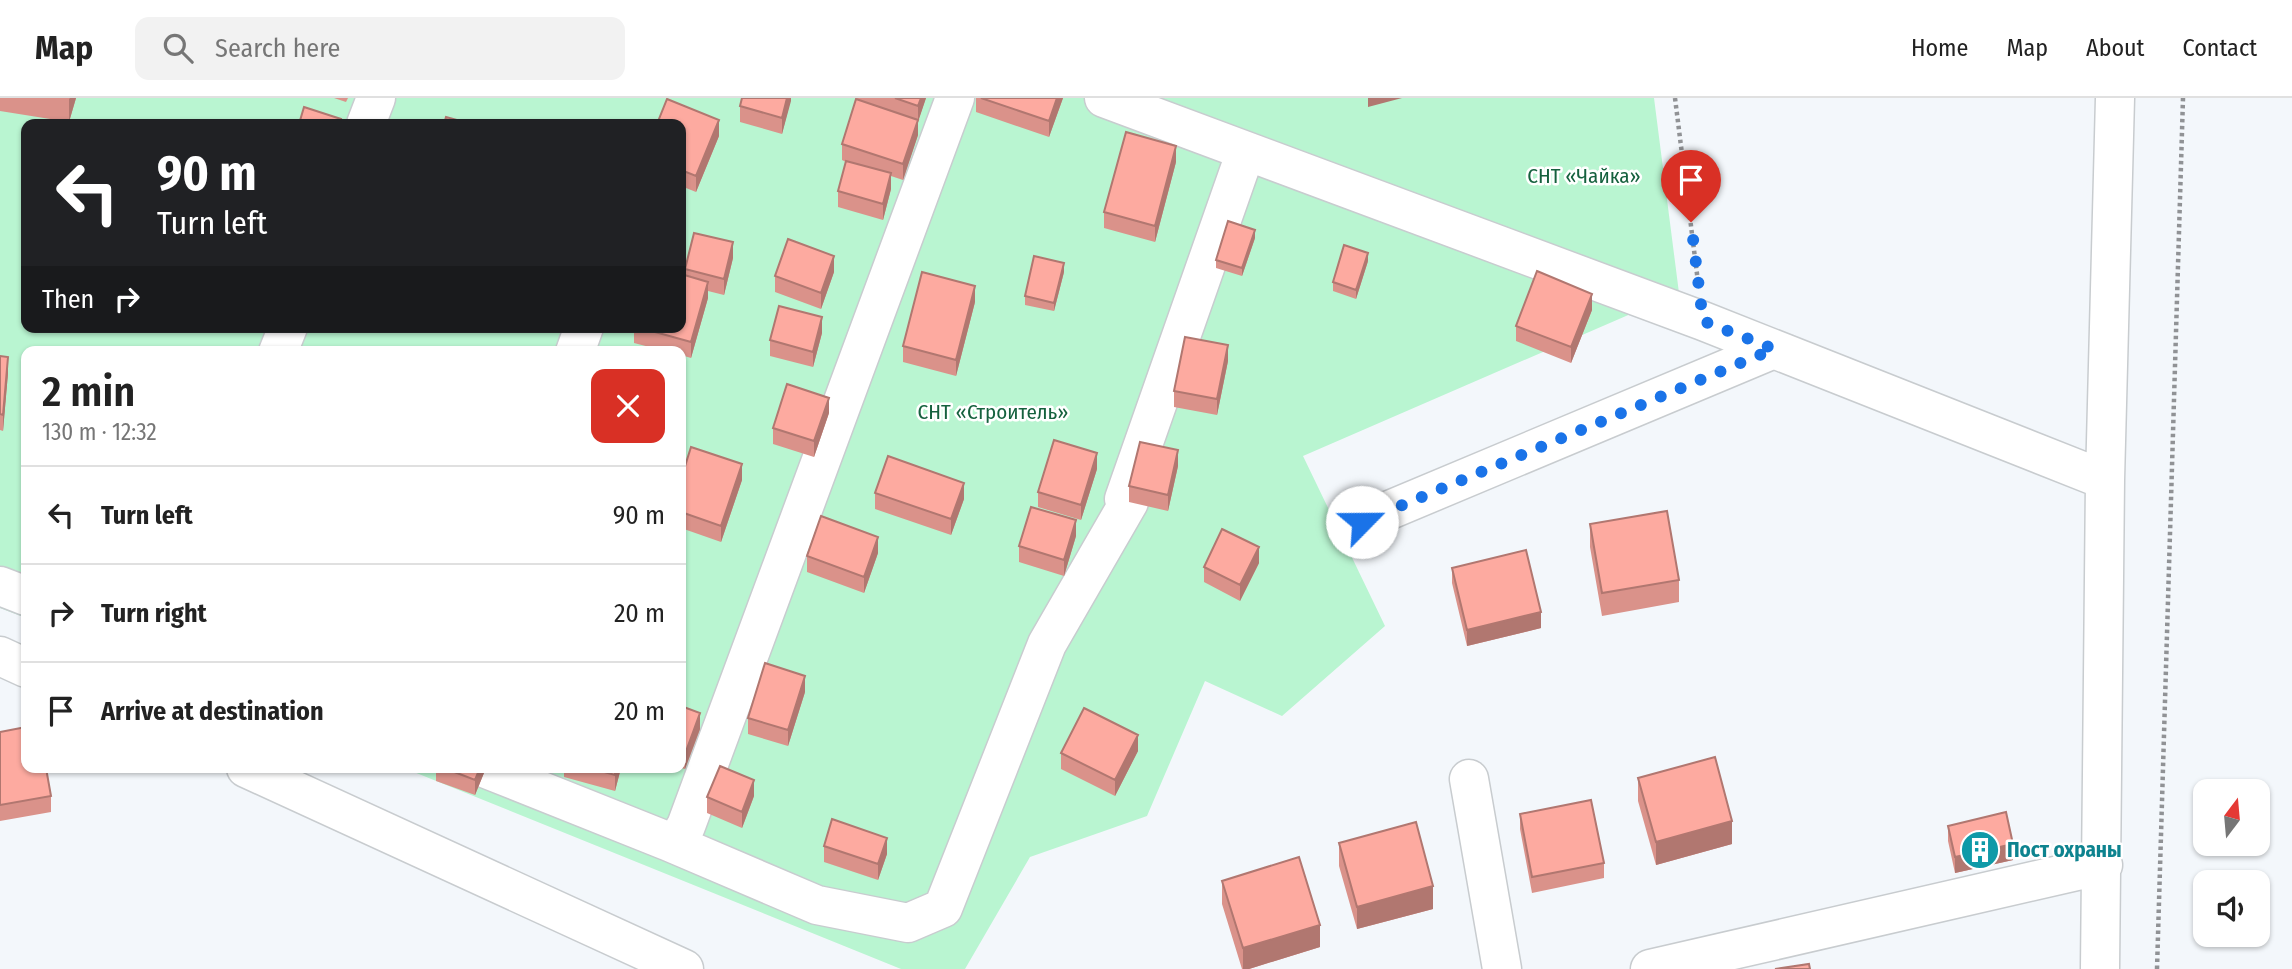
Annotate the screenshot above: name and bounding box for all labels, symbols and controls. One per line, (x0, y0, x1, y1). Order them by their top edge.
search box (135, 17, 625, 80)
text: Map (35, 28, 93, 68)
icon: search (159, 29, 197, 67)
text: Search here (215, 33, 340, 64)
text: Home (1911, 34, 1968, 62)
text: Map (2006, 34, 2048, 62)
text: About (2086, 34, 2144, 62)
text: Contact (2182, 34, 2257, 62)
text: 90 m (157, 144, 257, 203)
icon: left (42, 147, 133, 238)
pin (1661, 150, 1721, 222)
icon: arrive (1672, 161, 1710, 199)
park label: СНТ «Чайка» (1527, 163, 1641, 189)
text: Turn left (157, 204, 267, 242)
icon: right (108, 280, 146, 318)
text: Then (42, 284, 94, 315)
text: 2 min (42, 367, 135, 417)
button: close (591, 369, 665, 443)
park label: СНТ «Строитель» (918, 399, 1068, 425)
text: 130 m · 12:32 (42, 418, 157, 446)
position arrow (1325, 485, 1399, 559)
icon: left (42, 496, 80, 534)
text: Turn left (101, 500, 193, 531)
text: 90 m (613, 500, 665, 531)
icon: right (42, 594, 80, 632)
text: Turn right (101, 598, 207, 629)
text: 20 m (614, 598, 665, 629)
icon: arrive (42, 692, 80, 730)
text: Arrive at destination (101, 696, 324, 727)
text: 20 m (614, 696, 665, 727)
north arrow (2193, 779, 2270, 856)
map controls (2193, 779, 2270, 947)
building icon: Пост охраны (1959, 829, 2001, 871)
place label: Пост охраны (2007, 837, 2122, 863)
button: sound (2193, 870, 2270, 947)

